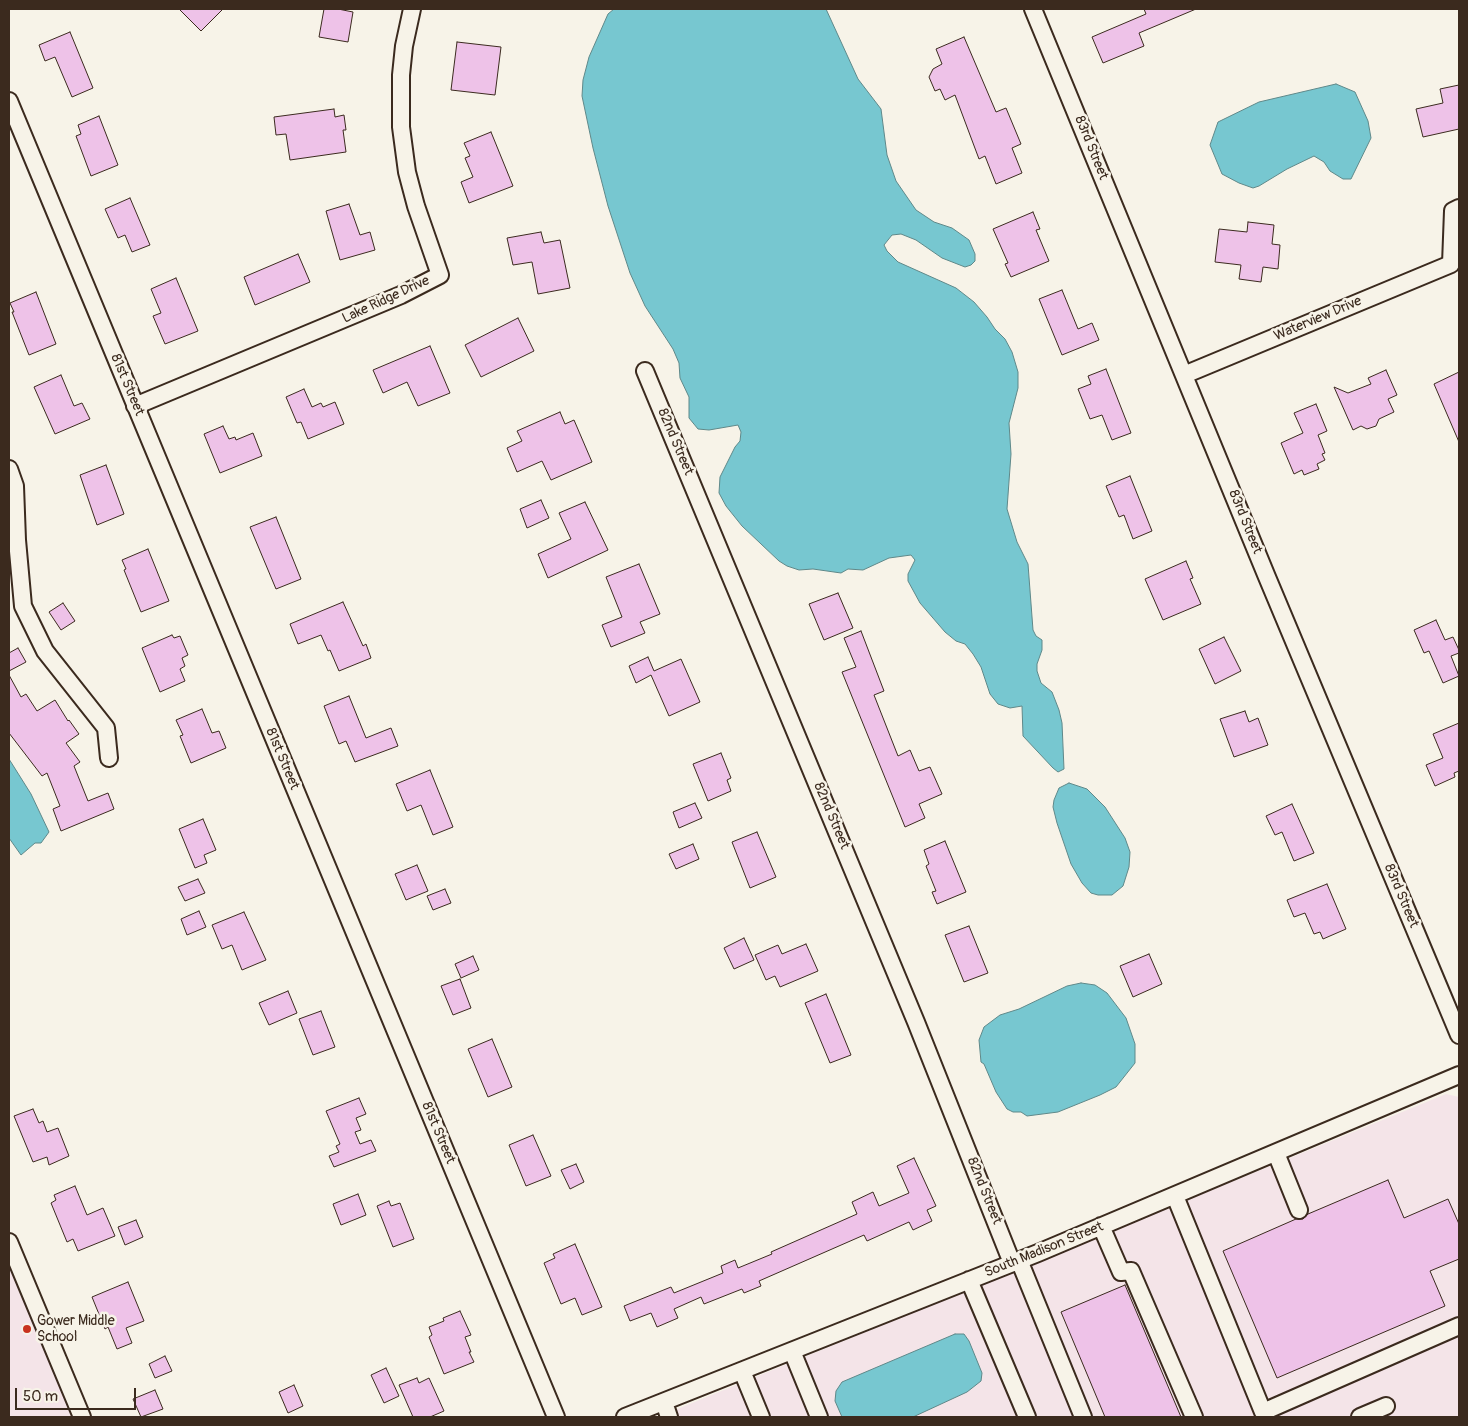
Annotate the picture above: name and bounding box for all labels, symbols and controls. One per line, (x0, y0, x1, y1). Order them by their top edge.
street label: 83rd Street (1071, 114, 1111, 182)
street label: Lake Ridge Drive (340, 272, 432, 328)
street label: Waterview Drive (1272, 293, 1364, 345)
street label: 81st Street (106, 352, 148, 418)
street label: 82nd Street (653, 406, 697, 478)
street label: 83rd Street (1225, 488, 1265, 556)
street label: 81st Street (261, 726, 303, 792)
street label: 82nd Street (809, 780, 853, 852)
street label: 83rd Street (1380, 862, 1422, 930)
street label: 81st Street (417, 1100, 459, 1166)
street label: 82nd Street (963, 1155, 1005, 1227)
street label: South Madison Street (982, 1219, 1106, 1281)
place label: Gower Middle School (37, 1313, 115, 1345)
marker: Gower Middle School (21, 1323, 33, 1335)
scale bar (18, 1378, 139, 1410)
text: 50 m (23, 1387, 58, 1406)

